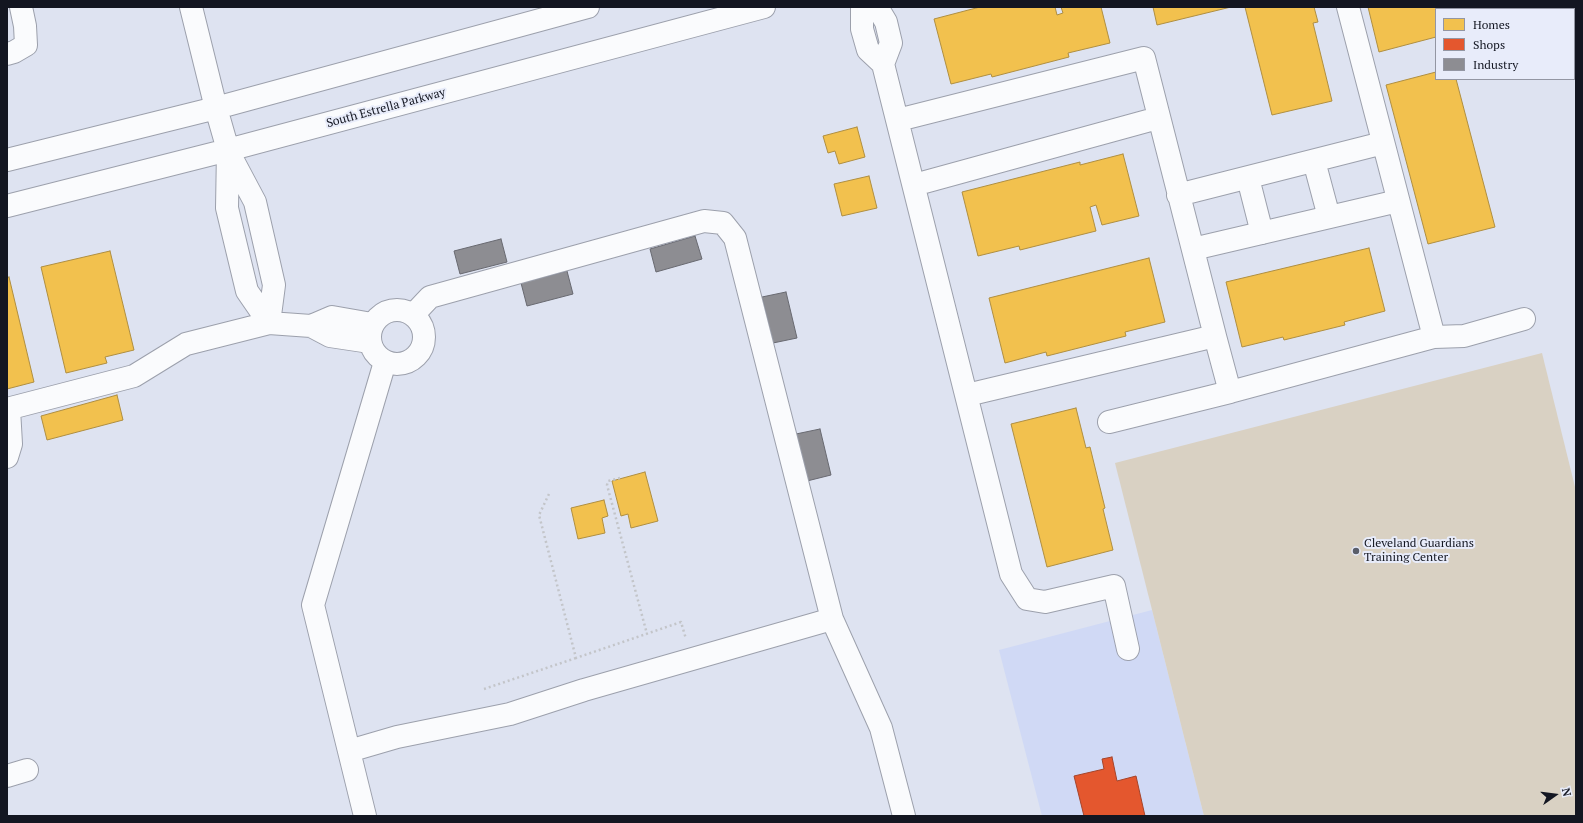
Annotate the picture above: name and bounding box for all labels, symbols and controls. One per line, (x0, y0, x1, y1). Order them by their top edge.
legend (1435, 8, 1575, 80)
text: Homes (1473, 17, 1510, 32)
text: Shops (1473, 37, 1505, 52)
text: Industry (1473, 57, 1518, 72)
street label: South Estrella Parkway (325, 85, 447, 131)
place label: Cleveland Guardians Training Center (1364, 537, 1474, 565)
marker: Cleveland Guardians Training Center (1351, 546, 1361, 556)
north arrow (1535, 775, 1575, 815)
text: N (1559, 786, 1574, 798)

